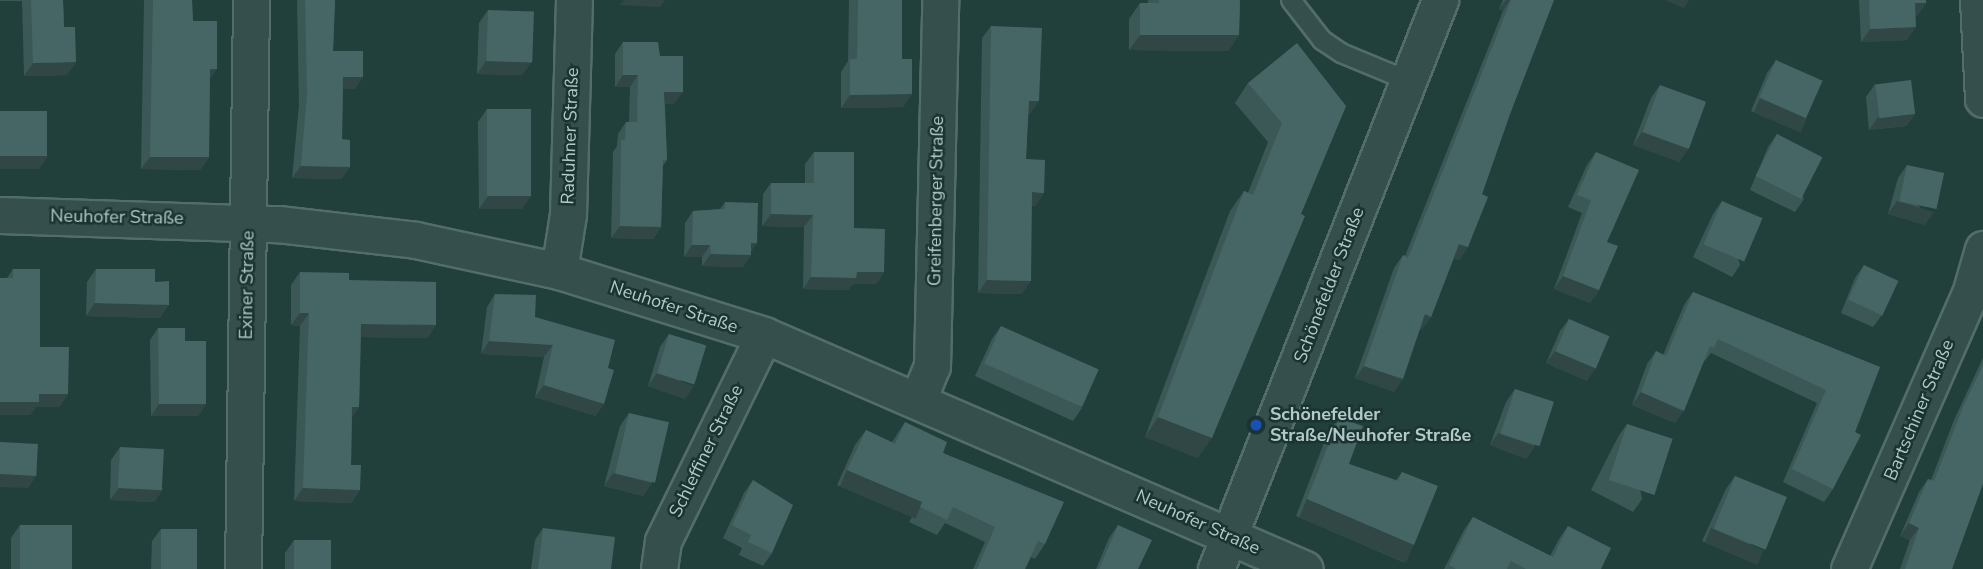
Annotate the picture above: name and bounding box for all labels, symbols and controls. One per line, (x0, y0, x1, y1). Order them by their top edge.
street label: Raduhner Straße (557, 67, 583, 205)
street label: Greifenberger Straße (924, 116, 948, 286)
street label: Schönefelder Straße (1289, 204, 1369, 366)
street label: Neuhofer Straße (50, 205, 184, 229)
street label: Exiner Straße (235, 230, 259, 340)
street label: Neuhofer Straße (607, 276, 741, 338)
street label: Bartschiner Straße (1880, 336, 1958, 484)
street label: Schleffiner Straße (665, 381, 747, 521)
place label: Schönefelder Straße/Neuhofer Straße (1270, 404, 1471, 446)
marker: Schönefelder Straße/Neuhofer Straße (1248, 417, 1264, 433)
street label: Neuhofer Straße (1133, 485, 1263, 559)

